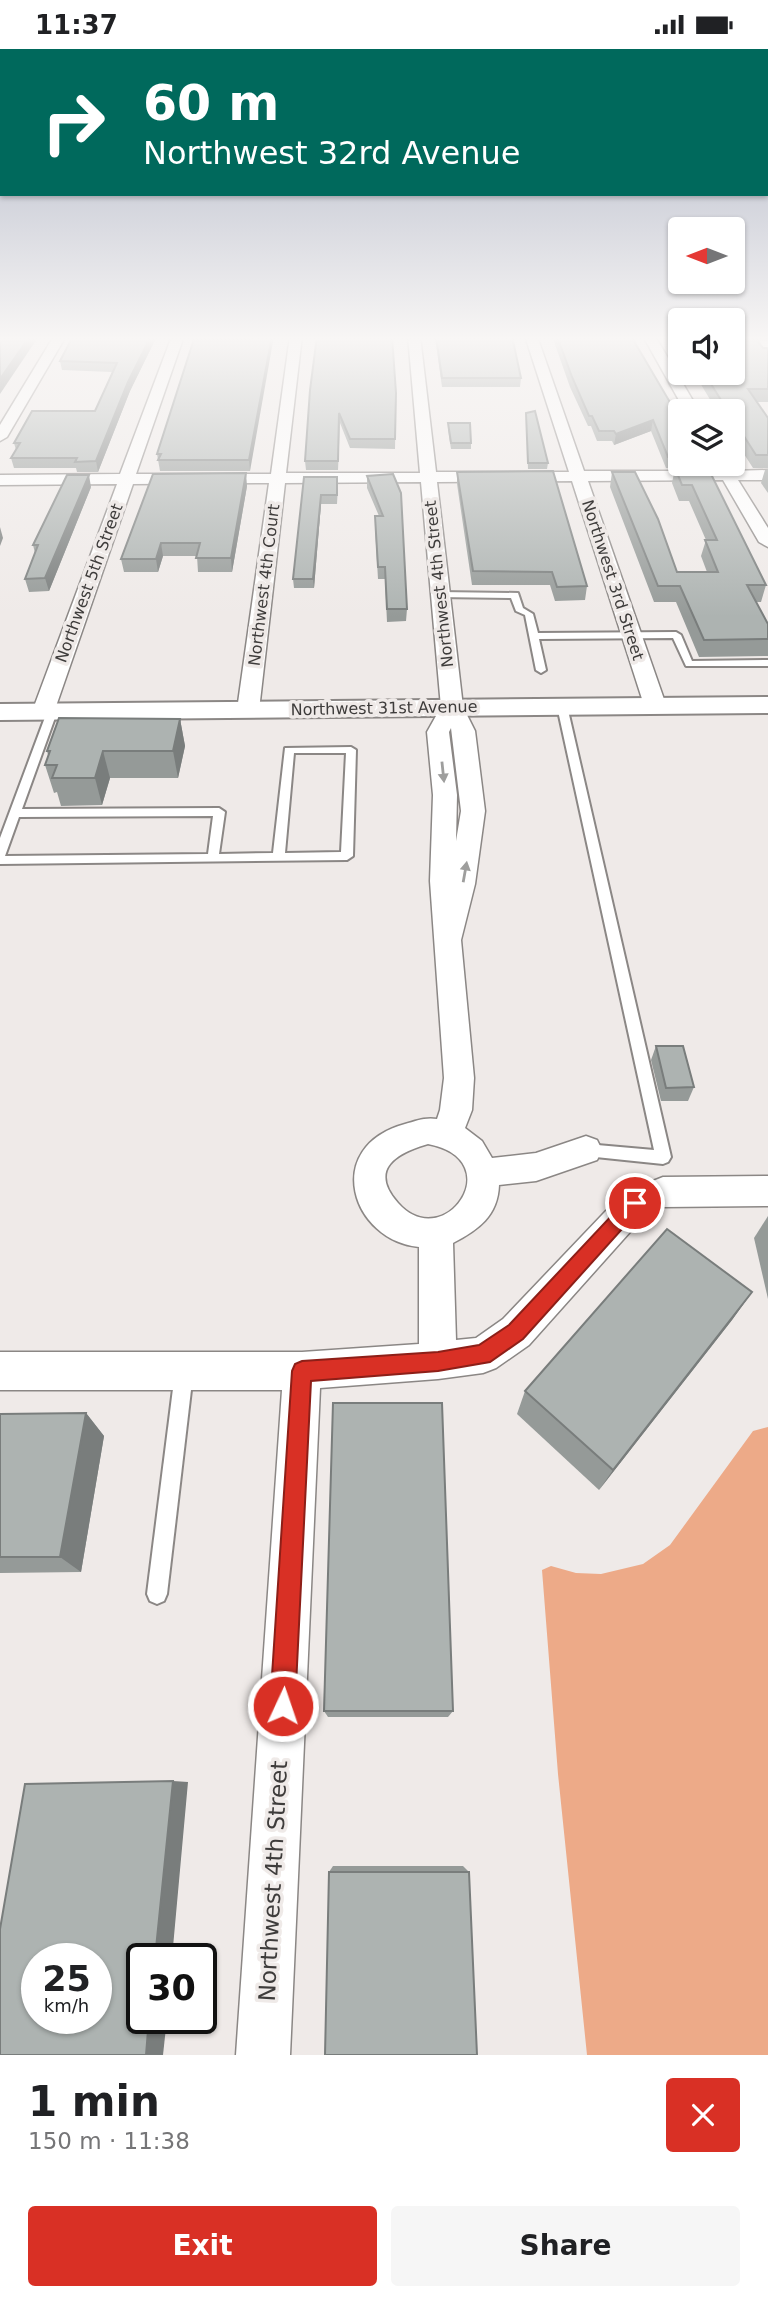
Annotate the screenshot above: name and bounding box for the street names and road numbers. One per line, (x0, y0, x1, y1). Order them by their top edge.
street label: Northwest 3rd Street (578, 497, 648, 663)
street label: Northwest 4th Street (421, 500, 457, 668)
street label: Northwest 5th Street (51, 501, 127, 665)
street label: Northwest 4th Court (245, 503, 283, 667)
street label: Northwest 31st Avenue (290, 697, 478, 719)
street label: Northwest 4th Street (254, 1760, 292, 2002)

